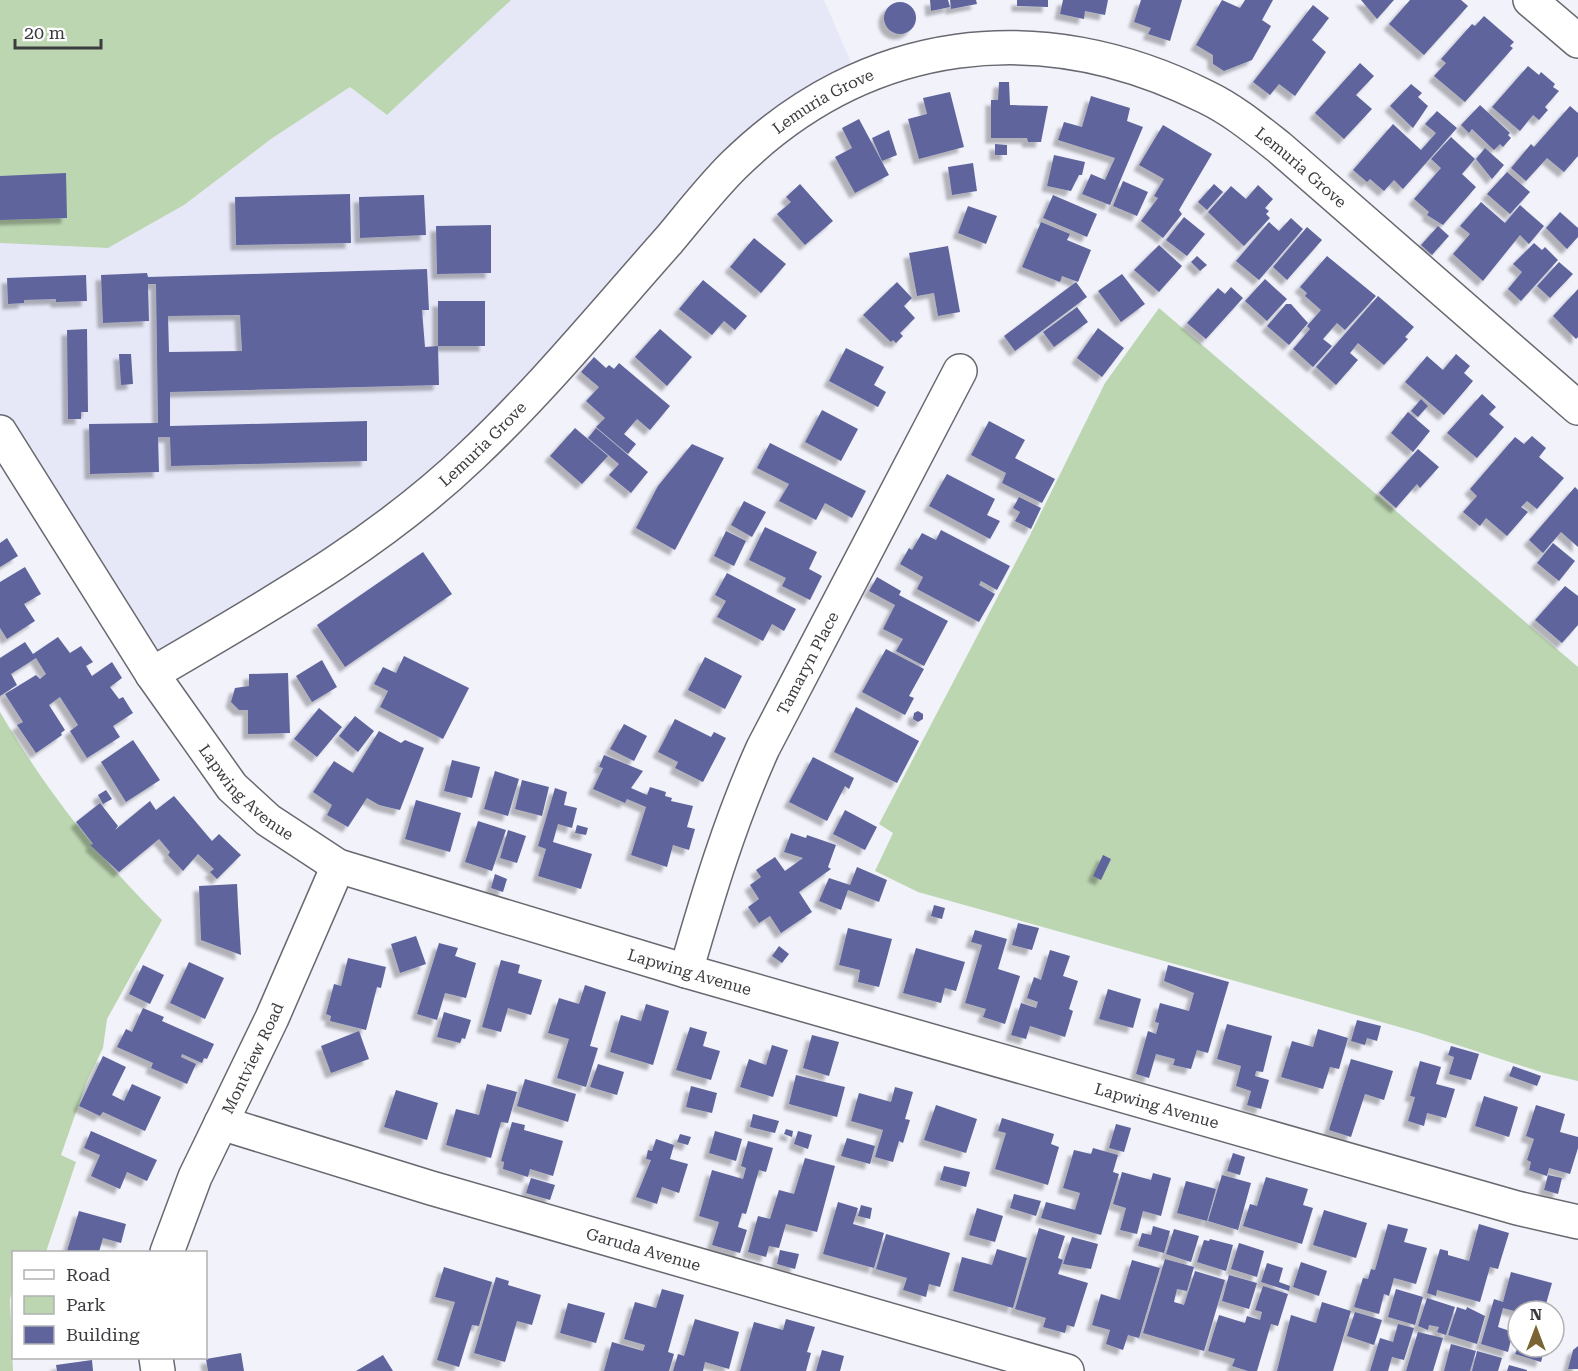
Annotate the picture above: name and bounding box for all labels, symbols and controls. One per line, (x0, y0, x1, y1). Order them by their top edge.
scale bar (15, 12, 100, 50)
text: 20 m (24, 22, 65, 43)
street label: Lemuria Grove (769, 65, 877, 138)
street label: Lemuria Grove (1251, 123, 1351, 212)
street label: Lemuria Grove (435, 398, 530, 491)
street label: Tamaryn Place (773, 608, 843, 718)
street label: Lapwing Avenue (195, 741, 297, 844)
street label: Lapwing Avenue (625, 945, 754, 999)
street label: Montview Road (218, 1000, 287, 1117)
street label: Lapwing Avenue (1093, 1079, 1221, 1133)
street label: Garuda Avenue (584, 1224, 703, 1275)
legend (12, 1251, 207, 1359)
text: Road (66, 1264, 111, 1285)
text: Park (66, 1294, 106, 1315)
north arrow (1506, 1299, 1566, 1359)
text: N (1530, 1305, 1542, 1324)
text: Building (66, 1324, 140, 1345)

